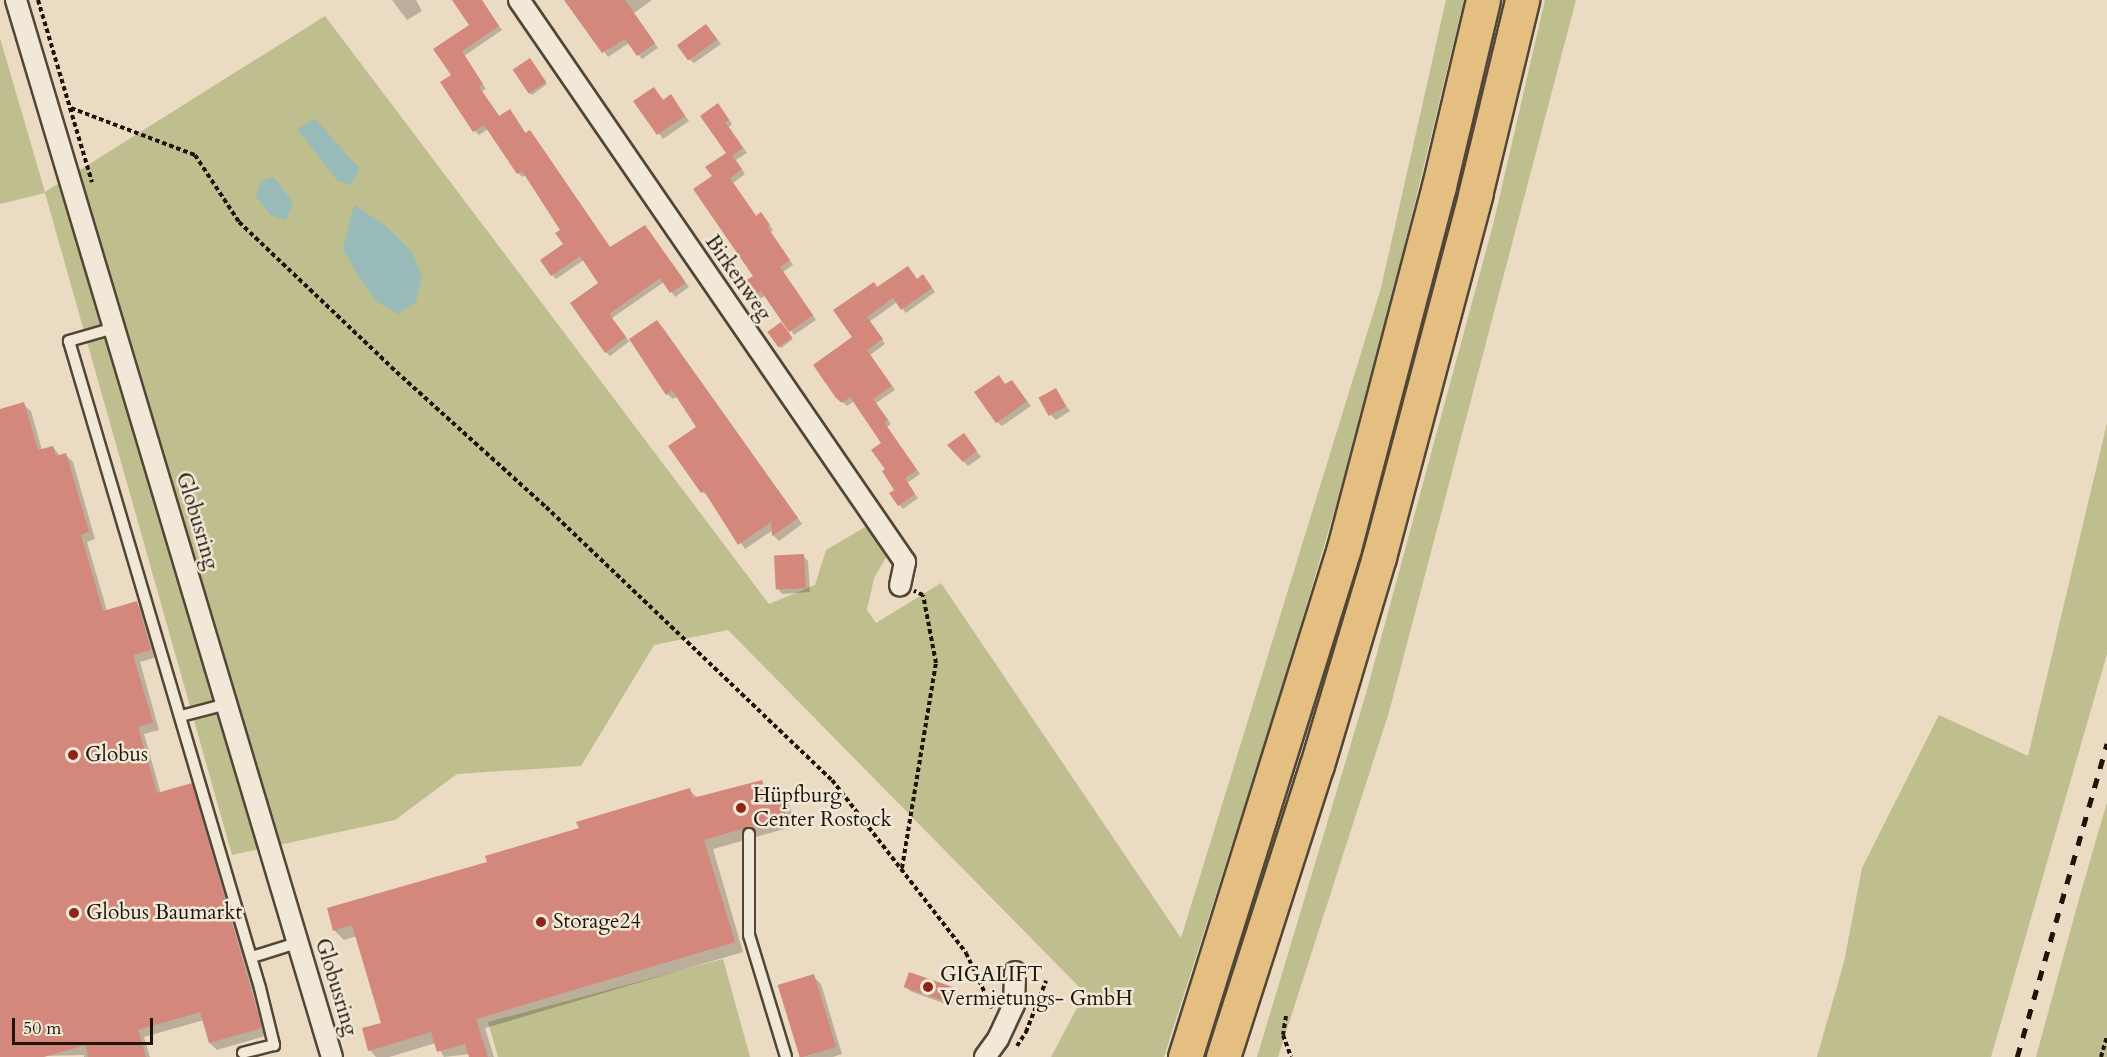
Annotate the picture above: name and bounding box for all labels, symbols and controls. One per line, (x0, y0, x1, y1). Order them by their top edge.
street label: Birkenweg (699, 230, 777, 326)
street label: Globusring (170, 469, 224, 573)
place label: Globus (85, 742, 148, 768)
marker: Globus (66, 748, 80, 762)
place label: Hüpfburg Center Rostock (753, 783, 892, 833)
marker: Hüpfburg Center Rostock (734, 801, 748, 815)
place label: Globus Baumarkt (86, 900, 242, 926)
marker: Globus Baumarkt (67, 906, 81, 920)
place label: Storage24 (553, 909, 641, 935)
marker: Storage24 (534, 915, 548, 929)
street label: Globusring (309, 935, 363, 1039)
place label: GIGALIFT Vermietungs- GmbH (940, 962, 1133, 1012)
marker: GIGALIFT Vermietungs- GmbH (921, 980, 935, 994)
scale bar (15, 1006, 156, 1044)
text: 50 m (23, 1016, 62, 1041)

